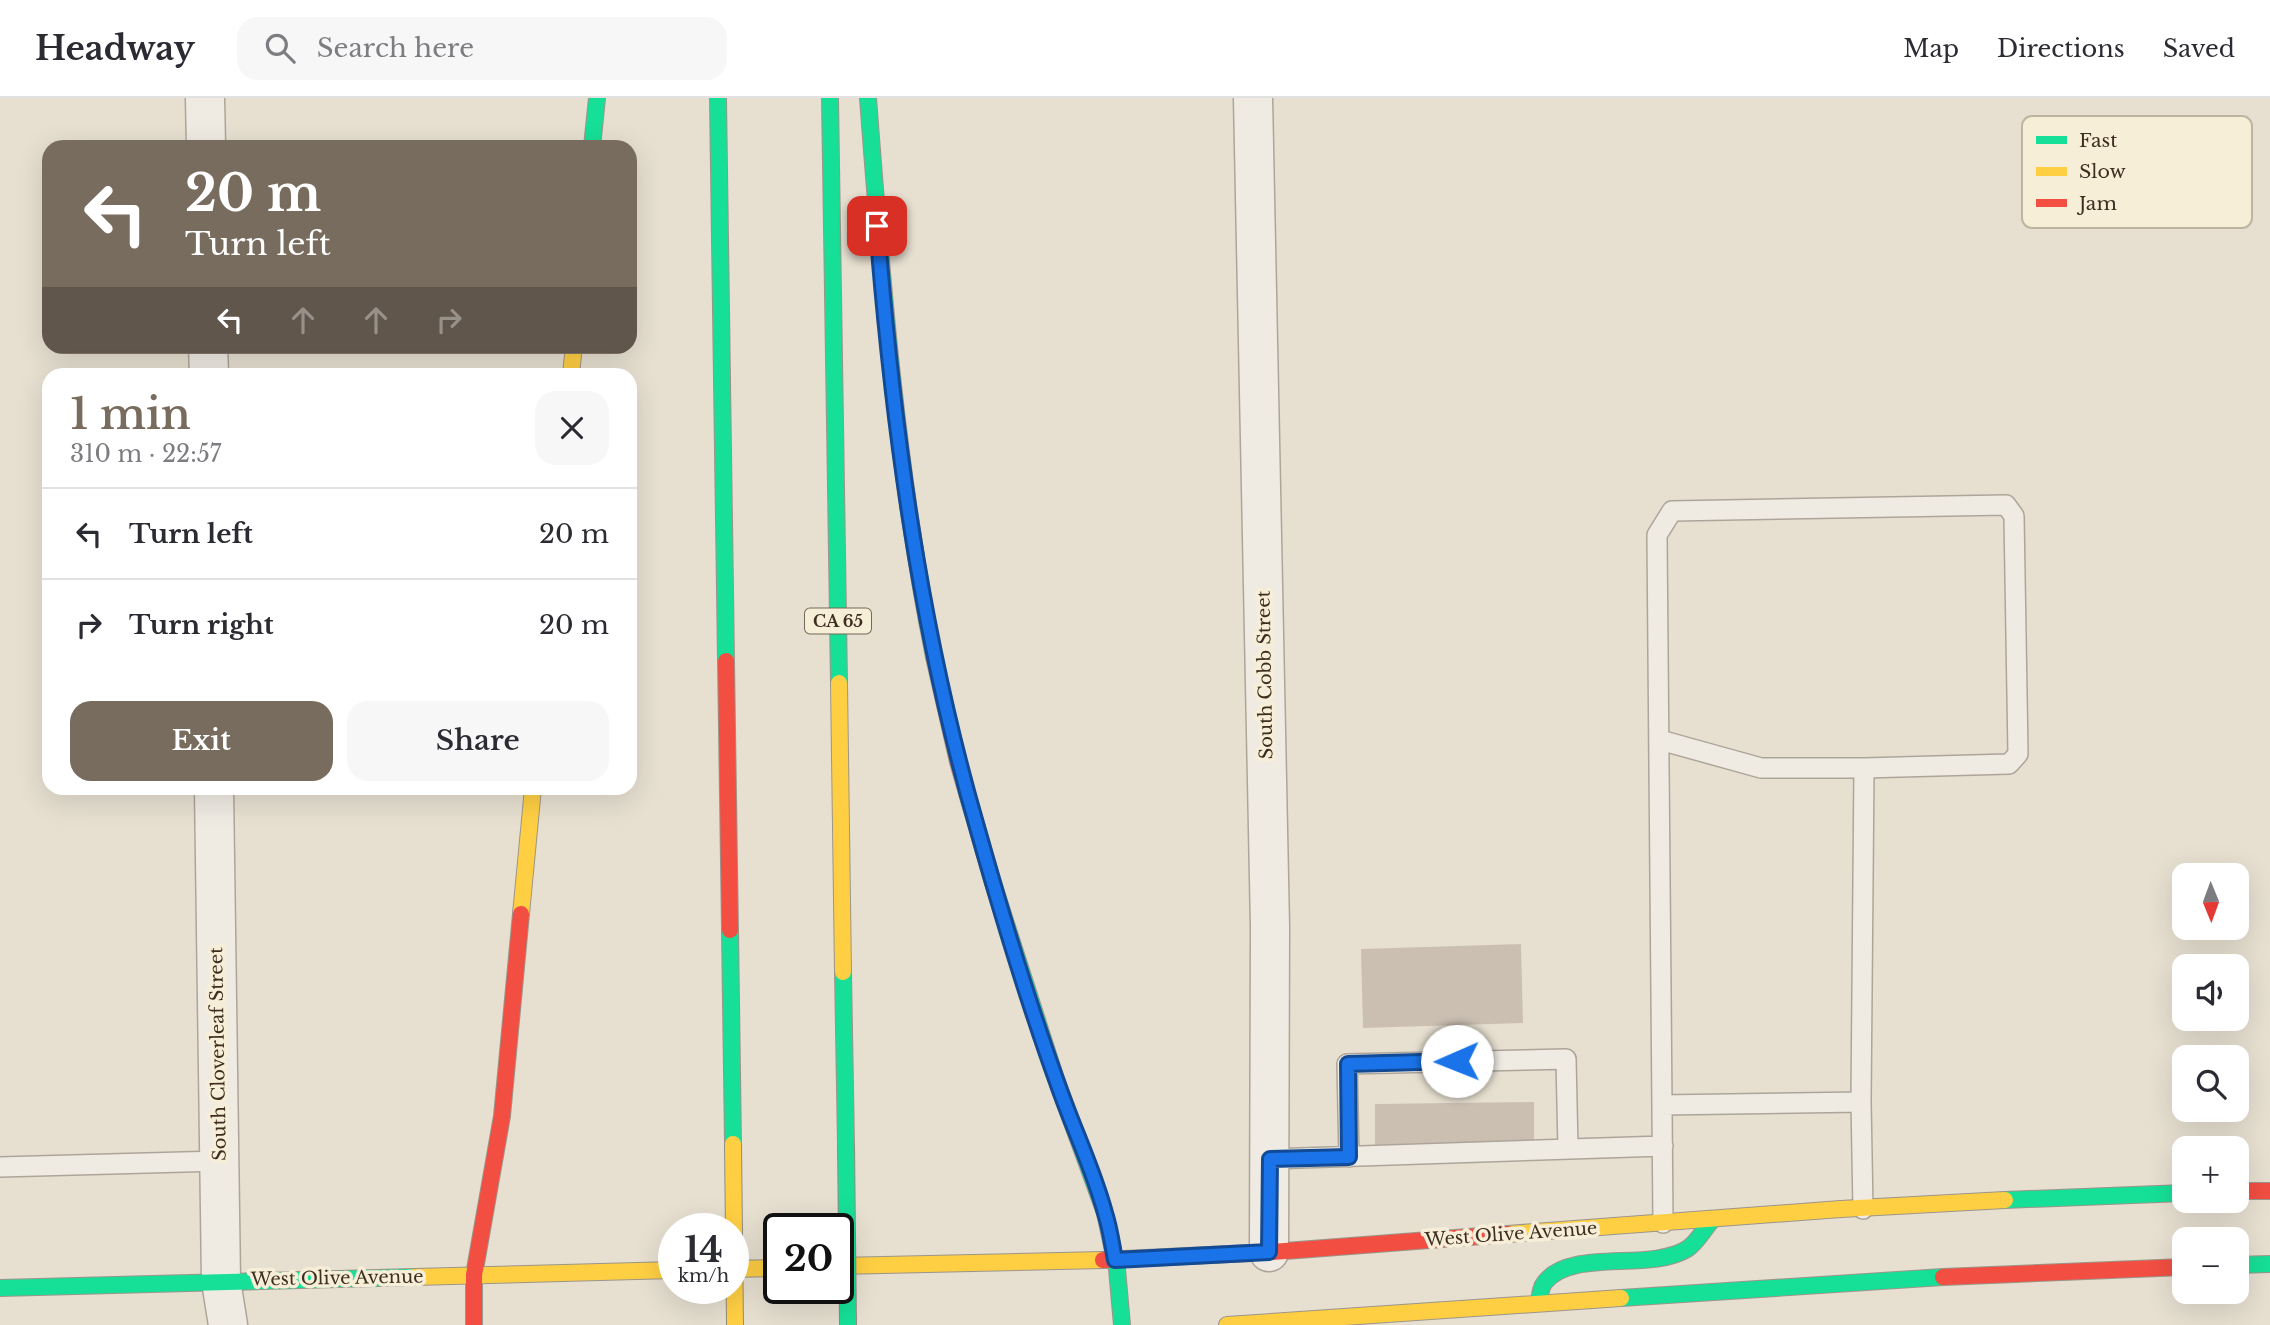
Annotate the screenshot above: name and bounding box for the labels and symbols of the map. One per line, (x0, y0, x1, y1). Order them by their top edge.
legend (2022, 116, 2252, 228)
text: Fast (2079, 129, 2118, 152)
text: Slow (2079, 160, 2126, 183)
text: Jam (2076, 192, 2117, 215)
pin (847, 196, 907, 256)
street label: South Cobb Street (1253, 590, 1277, 760)
road number: CA 65 (805, 608, 871, 634)
north arrow (2172, 863, 2249, 940)
street label: South Cloverleaf Street (205, 947, 231, 1161)
position arrow (1420, 1024, 1494, 1098)
speed limit sign: 20 (763, 1213, 854, 1304)
street label: West Olive Avenue (1423, 1217, 1598, 1251)
street label: West Olive Avenue (249, 1265, 424, 1291)

